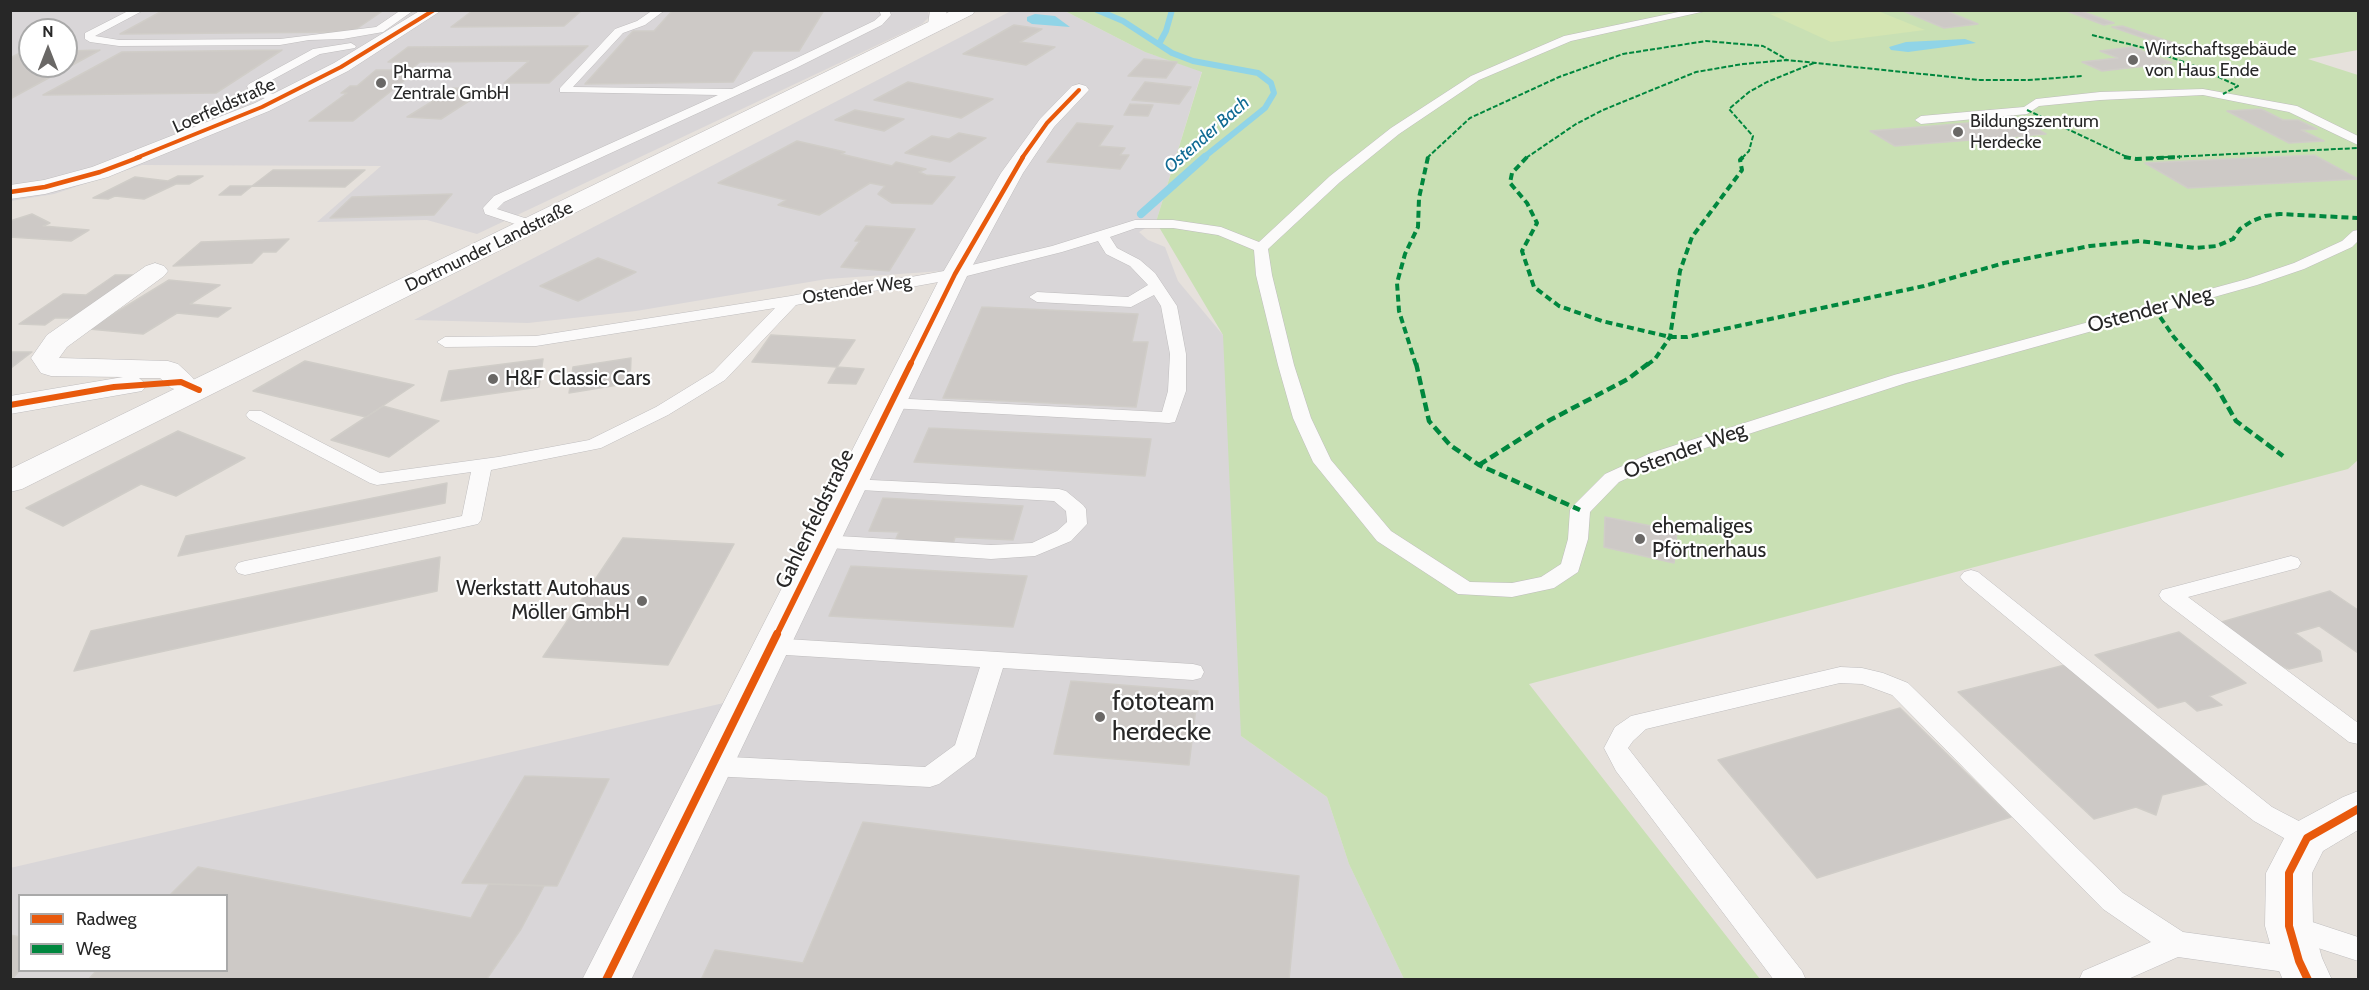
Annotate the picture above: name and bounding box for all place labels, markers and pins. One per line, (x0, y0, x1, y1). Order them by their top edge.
place label: Wirtschaftsgebäude von Haus Ende (2145, 39, 2296, 82)
marker: Wirtschaftsgebäude von Haus Ende (2126, 53, 2140, 67)
place label: Pharma Zentrale GmbH (393, 62, 509, 104)
marker: Pharma Zentrale GmbH (374, 76, 388, 90)
place label: Bildungszentrum Herdecke (1970, 111, 2099, 154)
marker: Bildungszentrum Herdecke (1951, 125, 1965, 139)
place label: H&F Classic Cars (505, 366, 651, 392)
marker: H&F Classic Cars (486, 372, 500, 386)
place label: ehemaliges Pförtnerhaus (1652, 514, 1766, 564)
marker: ehemaliges Pförtnerhaus (1633, 532, 1647, 546)
place label: Werkstatt Autohaus Möller GmbH (456, 576, 630, 626)
marker: Werkstatt Autohaus Möller GmbH (635, 594, 649, 608)
place label: fototeam herdecke (1112, 686, 1214, 748)
marker: fototeam herdecke (1093, 710, 1107, 724)

